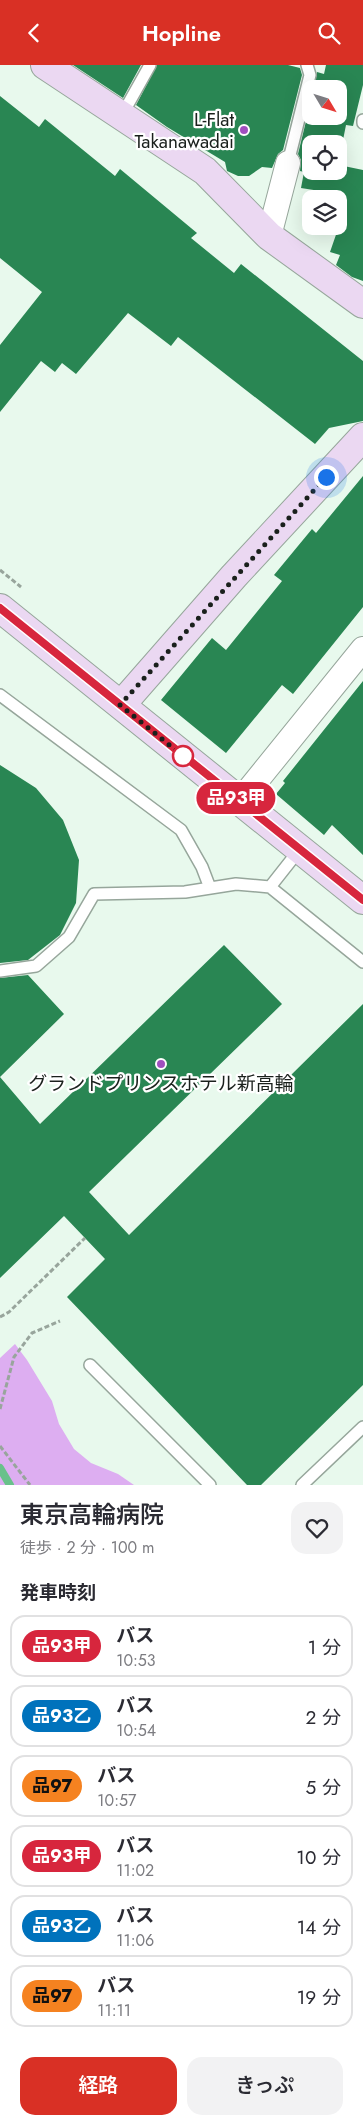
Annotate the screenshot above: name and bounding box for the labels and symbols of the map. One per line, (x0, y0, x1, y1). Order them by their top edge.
north arrow (302, 80, 348, 125)
place label: L-Flat Takanawadai (134, 106, 234, 155)
marker: L-Flat Takanawadai (238, 124, 250, 136)
your location (314, 465, 339, 490)
unlabelled marker (172, 745, 194, 767)
line badge: 品93甲 (201, 782, 271, 814)
marker: グランドプリンスホテル新高輪 (155, 1058, 167, 1070)
place label: グランドプリンスホテル新高輪 (28, 1070, 294, 1097)

